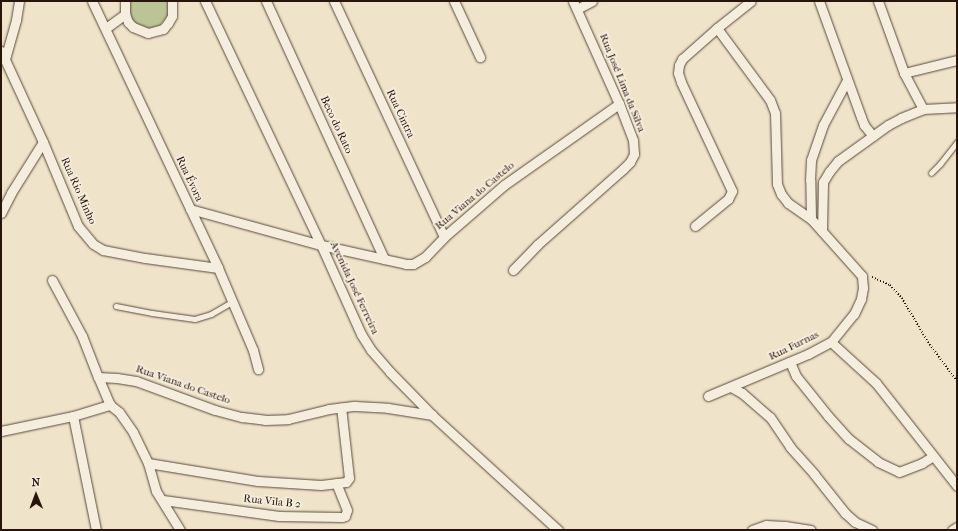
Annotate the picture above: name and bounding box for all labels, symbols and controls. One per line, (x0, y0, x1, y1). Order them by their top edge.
street label: Rua José Lima da Silva (596, 32, 648, 134)
street label: Rua Cintra (383, 88, 417, 140)
street label: Beco do Rato (317, 94, 355, 156)
street label: Rua Évora (173, 154, 205, 204)
street label: Rua Rio Minho (57, 155, 99, 227)
street label: Rua Viana do Castelo (433, 159, 517, 233)
street label: Avenida José Ferreira (327, 239, 381, 337)
street label: Rua Furnas (767, 328, 821, 364)
street label: Rua Viana do Castelo (134, 363, 232, 407)
north arrow (16, 475, 56, 515)
text: N (31, 476, 40, 489)
street label: Rua Vila B 2 (243, 492, 301, 512)

